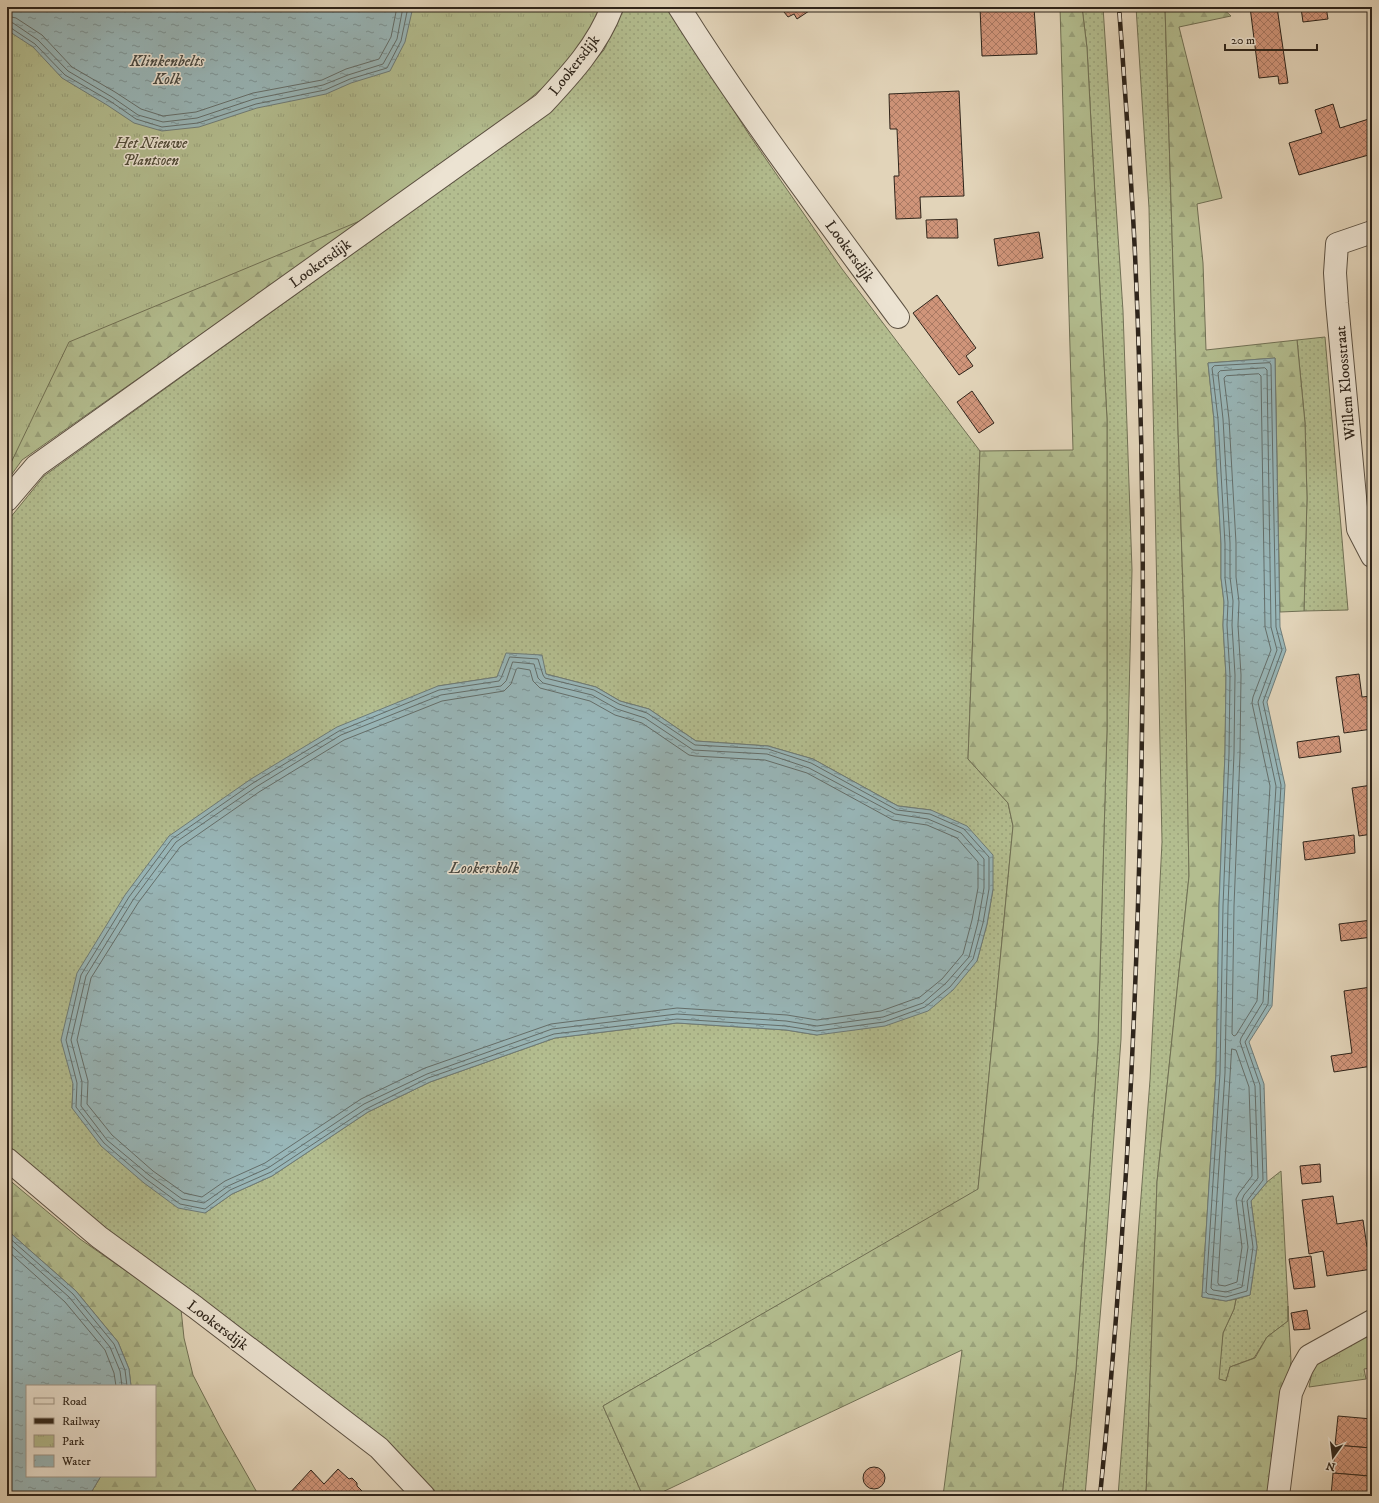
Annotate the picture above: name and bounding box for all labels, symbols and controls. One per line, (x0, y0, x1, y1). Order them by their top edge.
scale bar (1225, 26, 1317, 52)
street label: Lookersdijk (545, 31, 604, 99)
text: 20 m (1231, 33, 1255, 48)
water label: Klinkenbelts Kolk (129, 51, 205, 89)
park label: Het Nieuwe Plantsoen (114, 134, 188, 170)
street label: Lookersdijk (821, 217, 879, 286)
street label: Lookersdijk (286, 234, 355, 292)
street label: Willem Kloosstraat (1331, 325, 1360, 442)
water label: Lookerskolk (448, 858, 519, 878)
street label: Lookersdijk (183, 1296, 253, 1355)
legend (26, 1385, 156, 1477)
text: Road (62, 1394, 87, 1409)
text: Railway (62, 1414, 100, 1429)
text: Park (62, 1434, 84, 1449)
north arrow (1313, 1437, 1353, 1477)
text: Water (61, 1454, 91, 1469)
text: N (1325, 1458, 1337, 1474)

